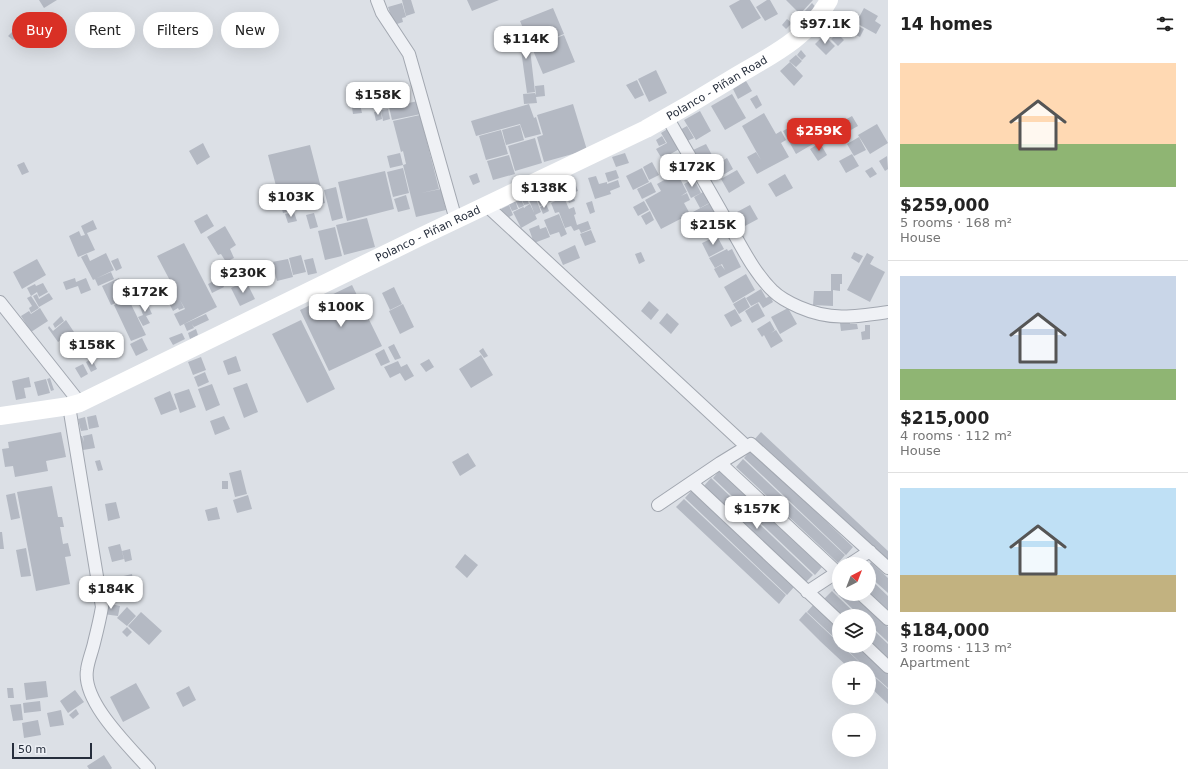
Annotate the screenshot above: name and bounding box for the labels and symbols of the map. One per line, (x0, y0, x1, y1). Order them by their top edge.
pin: $97.1K (792, 11, 858, 45)
pin: $114K (498, 26, 554, 60)
street label: Polanco - Piñan Road (664, 53, 770, 123)
pin: $158K (350, 82, 406, 116)
pin: $259K (791, 118, 847, 152)
pin: $172K (664, 154, 720, 188)
pin: $138K (516, 175, 572, 209)
pin: $103K (263, 184, 319, 218)
street label: Polanco - Piñan Road (373, 203, 483, 265)
pin: $215K (685, 212, 741, 246)
pin: $230K (215, 260, 271, 294)
pin: $172K (117, 279, 173, 313)
pin: $100K (313, 294, 369, 328)
pin: $158K (64, 332, 120, 366)
pin: $157K (729, 496, 785, 530)
north arrow (832, 557, 876, 601)
pin: $184K (83, 576, 139, 610)
scale bar (12, 741, 92, 760)

